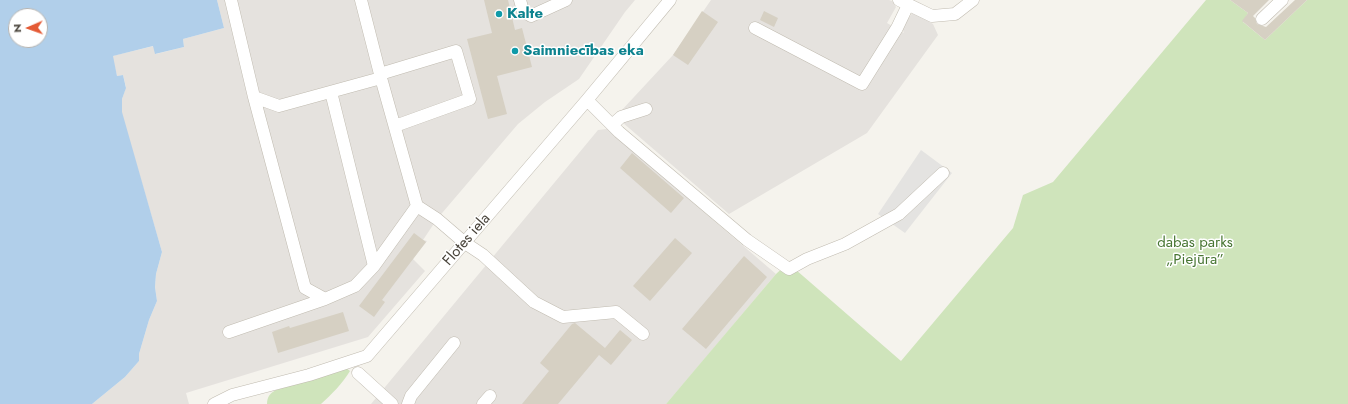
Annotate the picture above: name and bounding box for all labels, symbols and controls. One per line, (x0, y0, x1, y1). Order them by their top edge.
place label: Kalte (507, 5, 543, 23)
north arrow (8, 8, 48, 48)
marker: Kalte (494, 9, 504, 19)
text: N (9, 24, 25, 33)
place label: Saimniecības eka (523, 42, 644, 60)
marker: Saimniecības eka (510, 46, 520, 56)
street label: Flotes iela (439, 210, 495, 270)
park label: dabas parks „Piejūra” (1157, 234, 1233, 269)

